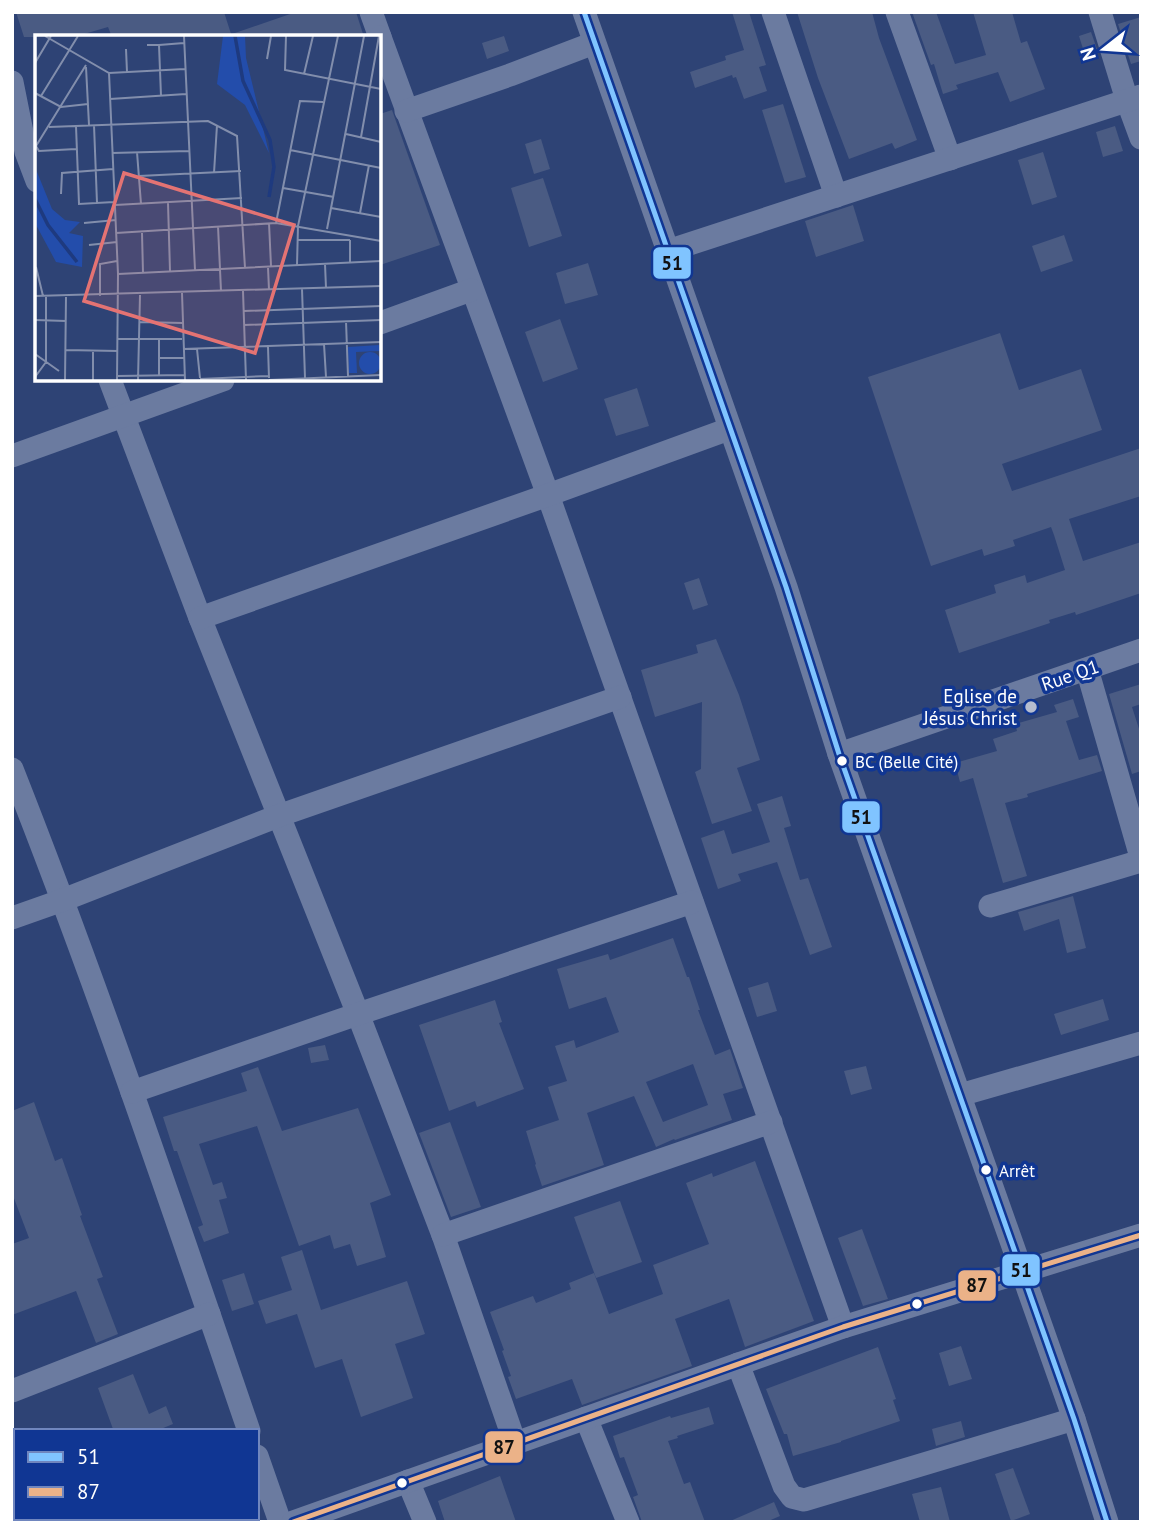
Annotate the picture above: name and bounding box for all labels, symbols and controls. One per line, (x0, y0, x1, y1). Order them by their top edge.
north arrow (1069, 14, 1139, 84)
inset map (35, 35, 382, 382)
text: N (1074, 44, 1101, 63)
line badge: 51 (652, 246, 692, 280)
text: 51 (661, 251, 683, 275)
street label: Rue Q1 (1038, 654, 1102, 696)
place label: Eglise de Jésus Christ (922, 684, 1018, 730)
marker: Eglise de Jésus Christ (1023, 699, 1039, 715)
place label: BC (Belle Cité) (855, 751, 958, 773)
marker: BC (Belle Cité) (835, 754, 849, 768)
line badge: 51 (841, 800, 881, 834)
text: 51 (850, 805, 872, 829)
place label: Arrêt (999, 1160, 1035, 1182)
marker: Arrêt (979, 1163, 993, 1177)
line badge: 51 (1001, 1253, 1041, 1287)
text: 51 (1010, 1258, 1032, 1282)
line badge: 87 (957, 1269, 997, 1302)
text: 87 (966, 1273, 988, 1297)
unlabelled marker (910, 1297, 924, 1311)
legend (14, 1429, 259, 1520)
line badge: 87 (484, 1430, 524, 1464)
text: 87 (493, 1435, 515, 1459)
text: 51 (77, 1443, 100, 1470)
unlabelled marker (395, 1476, 409, 1490)
text: 87 (77, 1478, 100, 1505)

